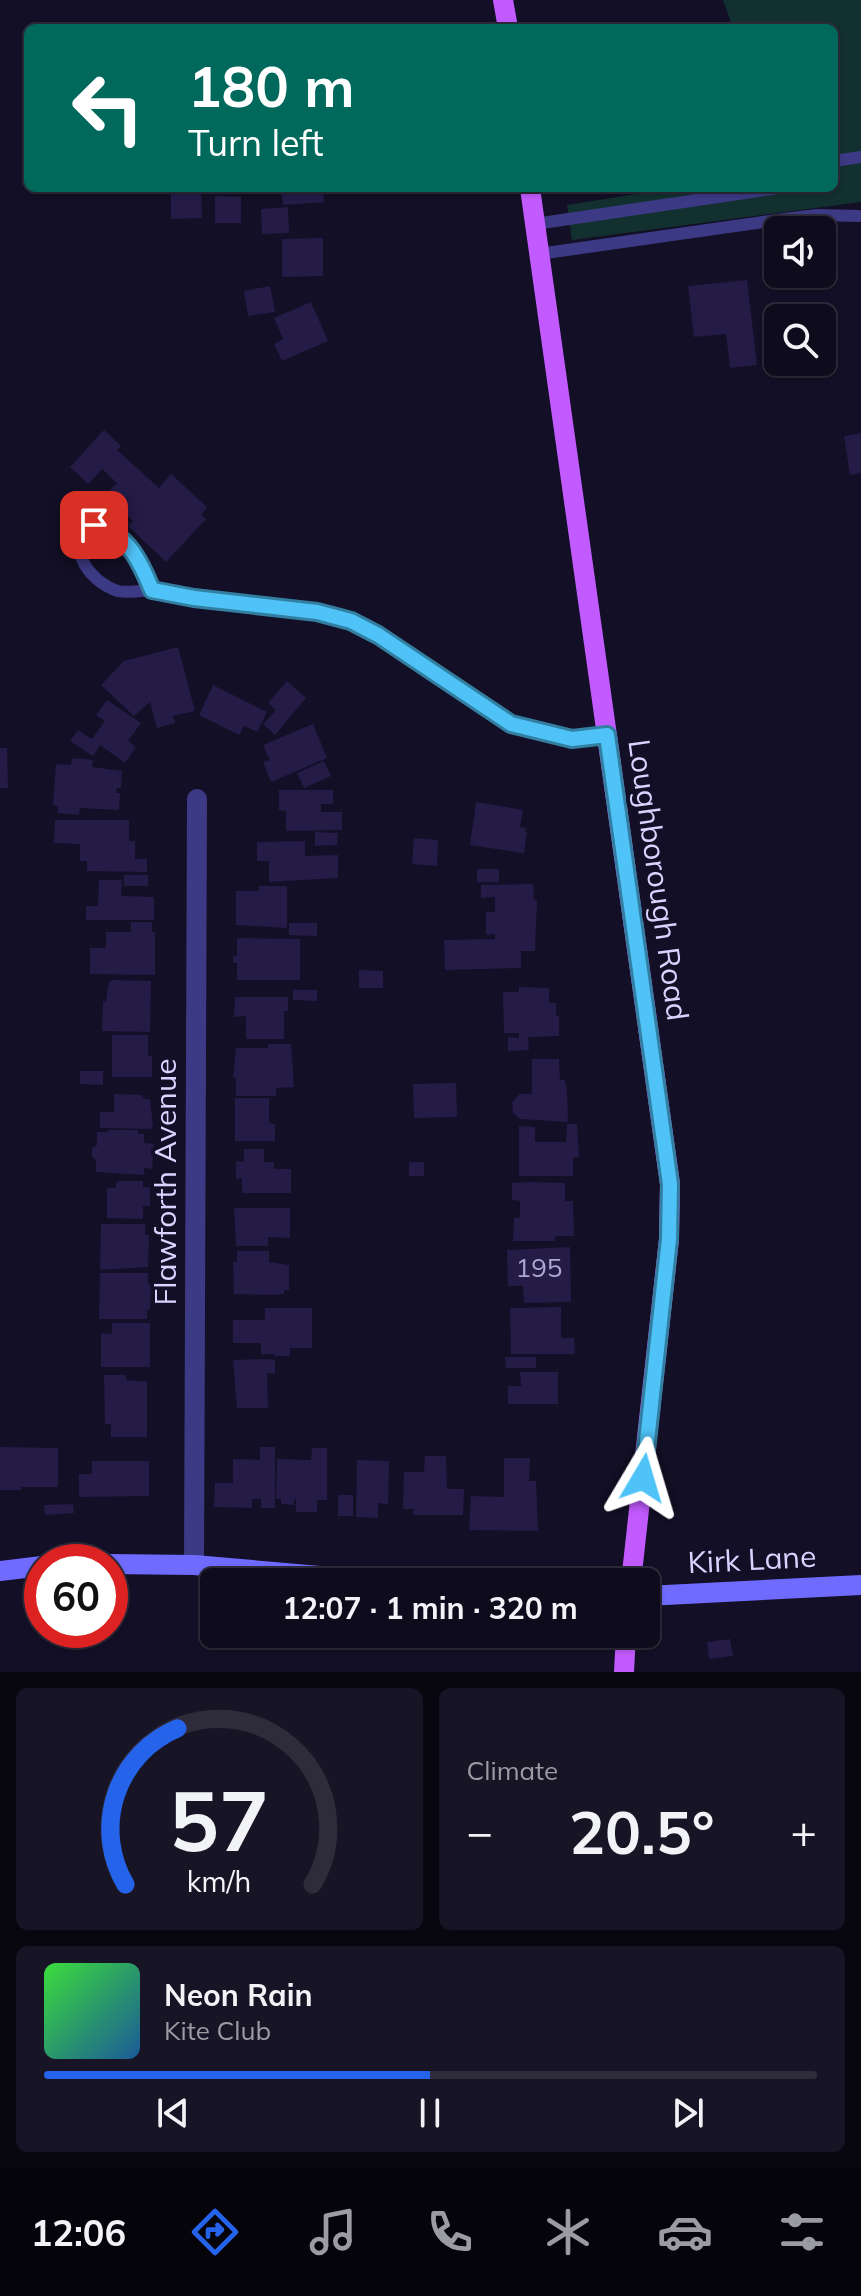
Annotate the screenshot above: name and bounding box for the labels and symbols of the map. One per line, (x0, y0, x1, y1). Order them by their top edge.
pin (60, 491, 128, 559)
street label: Loughborough Road (620, 737, 698, 1023)
street label: Flawforth Avenue (146, 1058, 184, 1306)
house number: 195 (516, 1251, 562, 1284)
position arrow (601, 1436, 685, 1520)
street label: Kirk Lane (687, 1537, 817, 1581)
speed limit sign: 60 (24, 1544, 128, 1648)

